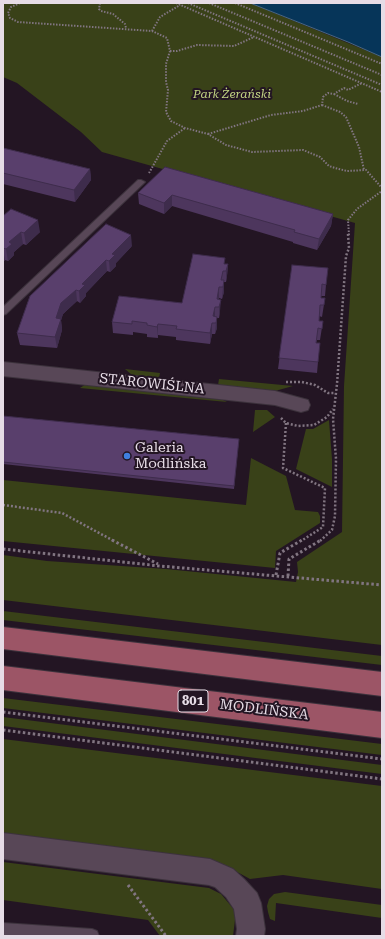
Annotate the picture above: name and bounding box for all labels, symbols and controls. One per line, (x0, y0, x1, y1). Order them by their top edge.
park label: Park Żerański (193, 87, 271, 101)
street label: STAROWIŚLNA (99, 370, 205, 398)
place label: Galeria Modlińska (135, 440, 206, 472)
marker: Galeria Modlińska (122, 451, 132, 461)
road number: 801 (178, 690, 208, 712)
street label: MODLIŃSKA (219, 696, 309, 724)

